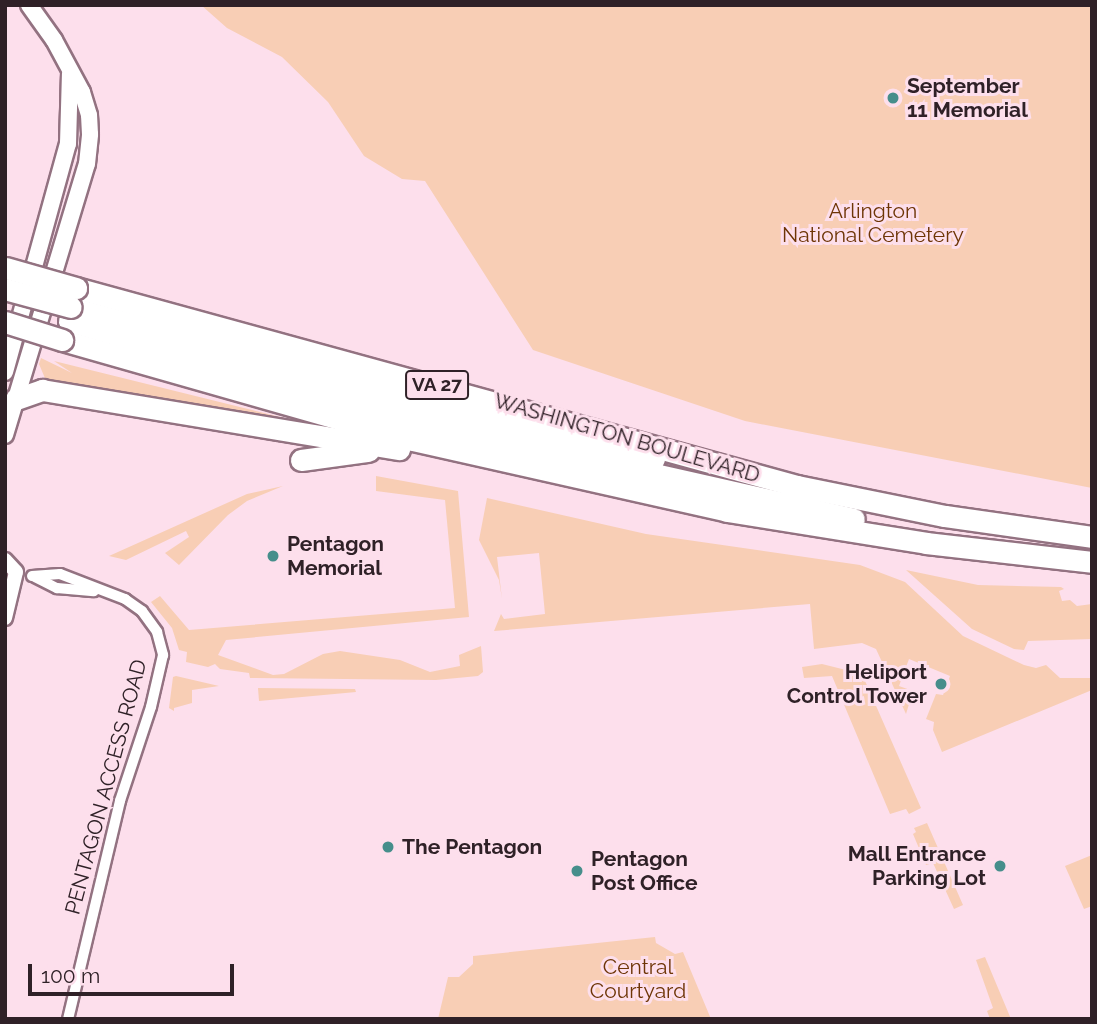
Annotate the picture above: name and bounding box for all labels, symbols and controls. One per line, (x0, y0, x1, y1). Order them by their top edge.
place label: September 11 Memorial (907, 73, 1028, 123)
marker: September 11 Memorial (885, 90, 901, 106)
park label: Arlington National Cemetery (782, 198, 964, 248)
road number: VA 27 (404, 370, 470, 400)
street label: WASHINGTON BOULEVARD (491, 388, 763, 488)
place label: Pentagon Memorial (287, 531, 384, 581)
marker: Pentagon Memorial (265, 548, 281, 564)
street label: PENTAGON ACCESS ROAD (60, 656, 152, 918)
place label: Heliport Control Tower (786, 659, 927, 709)
marker: Heliport Control Tower (933, 676, 949, 692)
place label: The Pentagon (402, 834, 542, 860)
marker: The Pentagon (380, 839, 396, 855)
place label: Mall Entrance Parking Lot (847, 841, 986, 891)
place label: Pentagon Post Office (591, 846, 698, 896)
marker: Mall Entrance Parking Lot (992, 858, 1008, 874)
marker: Pentagon Post Office (569, 863, 585, 879)
scale bar (32, 950, 238, 994)
park label: Central Courtyard (590, 954, 686, 1004)
text: 100 m (41, 963, 100, 988)

